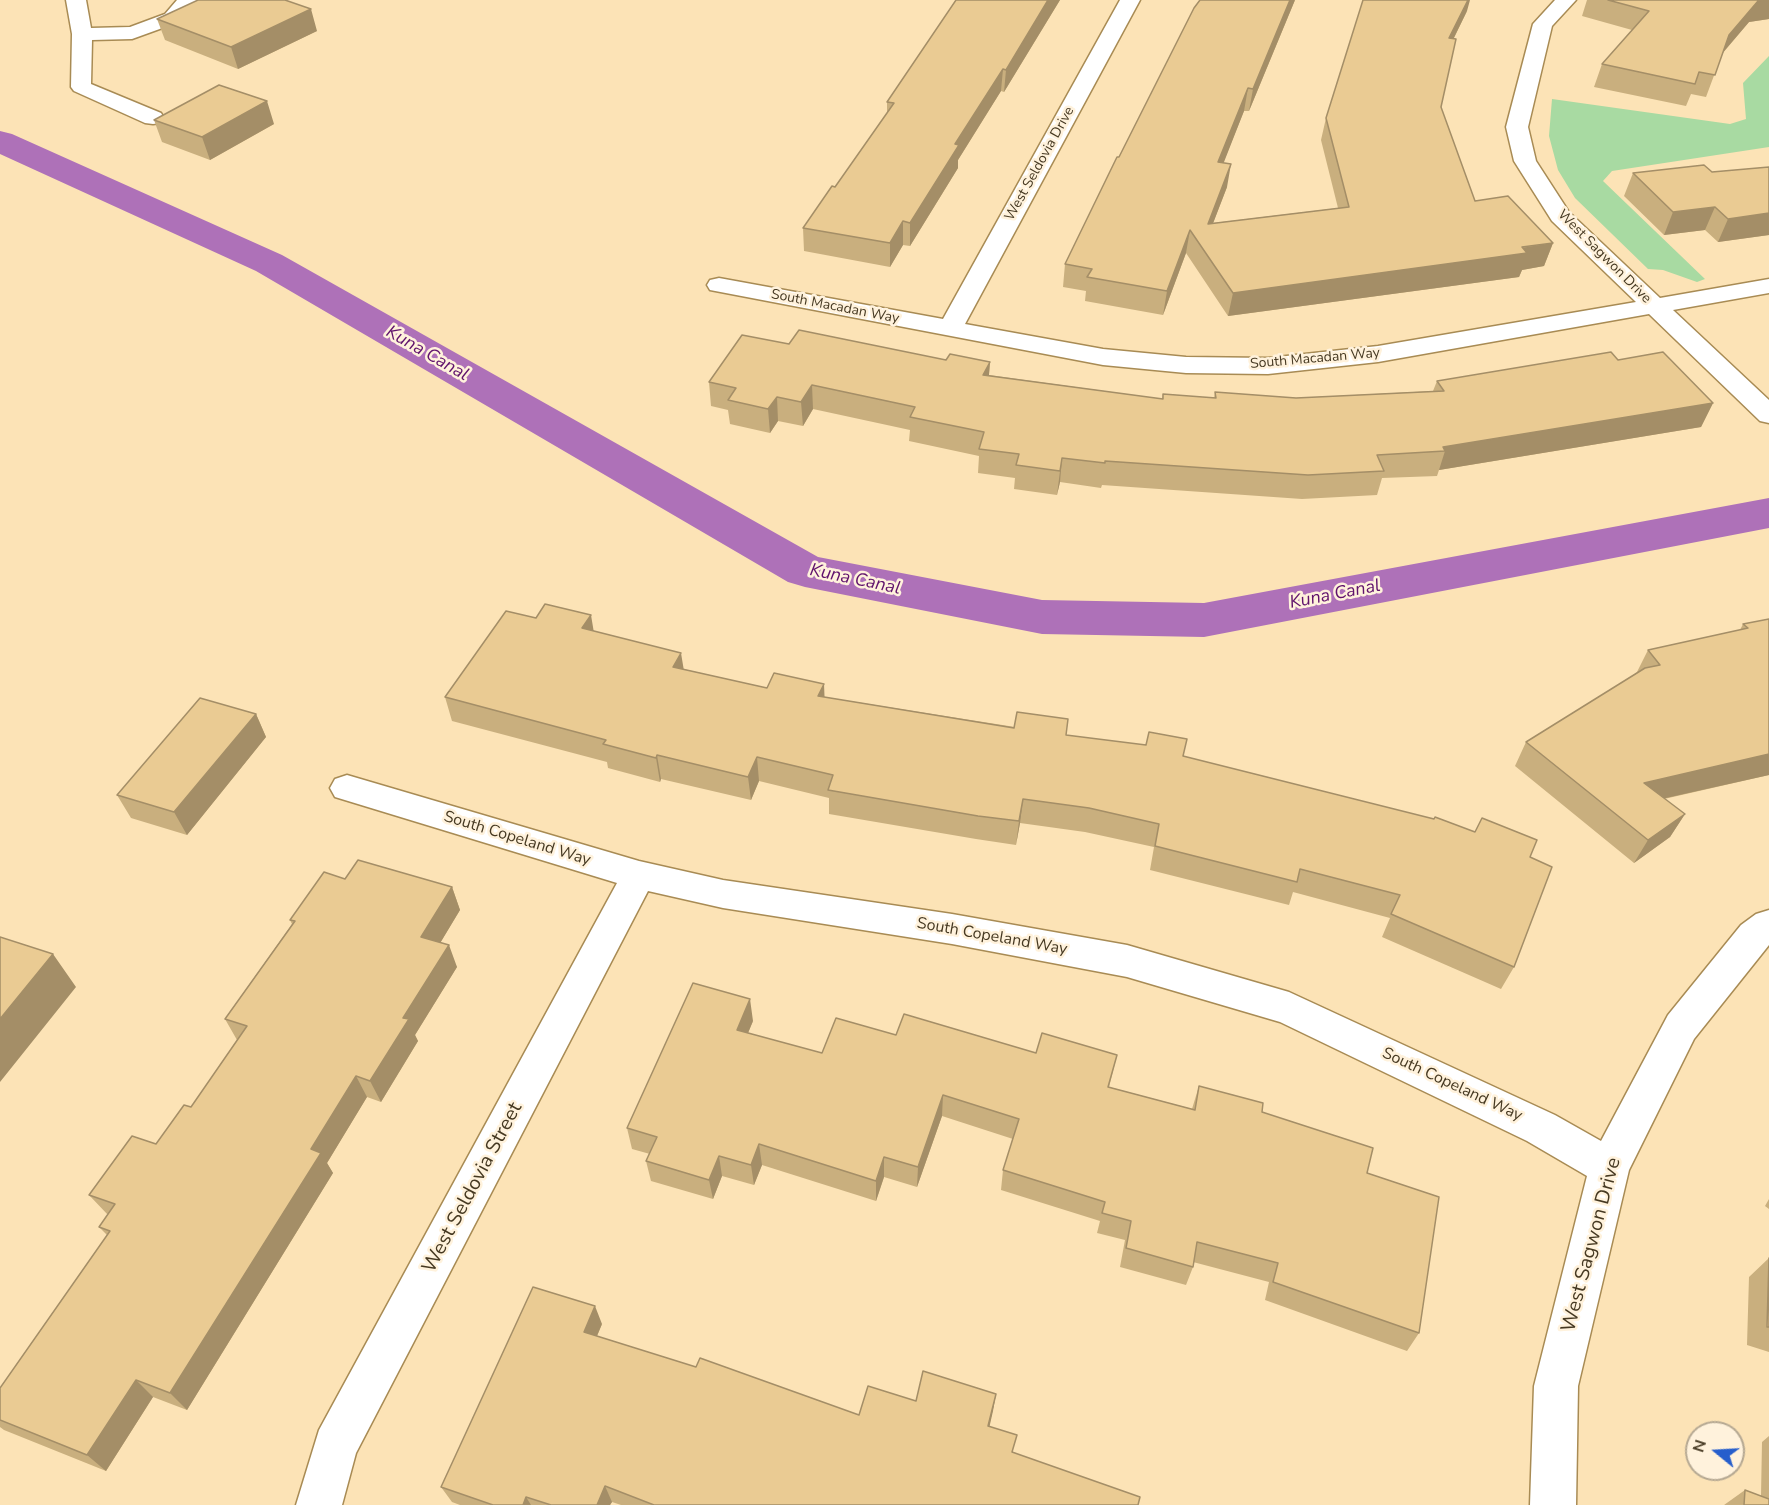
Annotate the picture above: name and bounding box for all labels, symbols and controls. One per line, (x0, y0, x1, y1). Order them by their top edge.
street label: West Seldovia Drive (1002, 104, 1078, 224)
street label: West Sagwon Drive (1554, 207, 1654, 307)
street label: South Macadan Way (769, 286, 901, 328)
water label: Kuna Canal (382, 322, 472, 386)
street label: South Macadan Way (1249, 345, 1381, 373)
water label: Kuna Canal (808, 560, 902, 600)
water label: Kuna Canal (1288, 576, 1382, 614)
street label: South Copeland Way (441, 808, 593, 870)
street label: South Copeland Way (915, 914, 1069, 960)
street label: South Copeland Way (1379, 1044, 1525, 1126)
street label: West Seldovia Street (418, 1099, 528, 1277)
street label: West Sagwon Drive (1557, 1155, 1627, 1335)
north arrow (1685, 1421, 1745, 1481)
text: N (1687, 1437, 1712, 1455)

